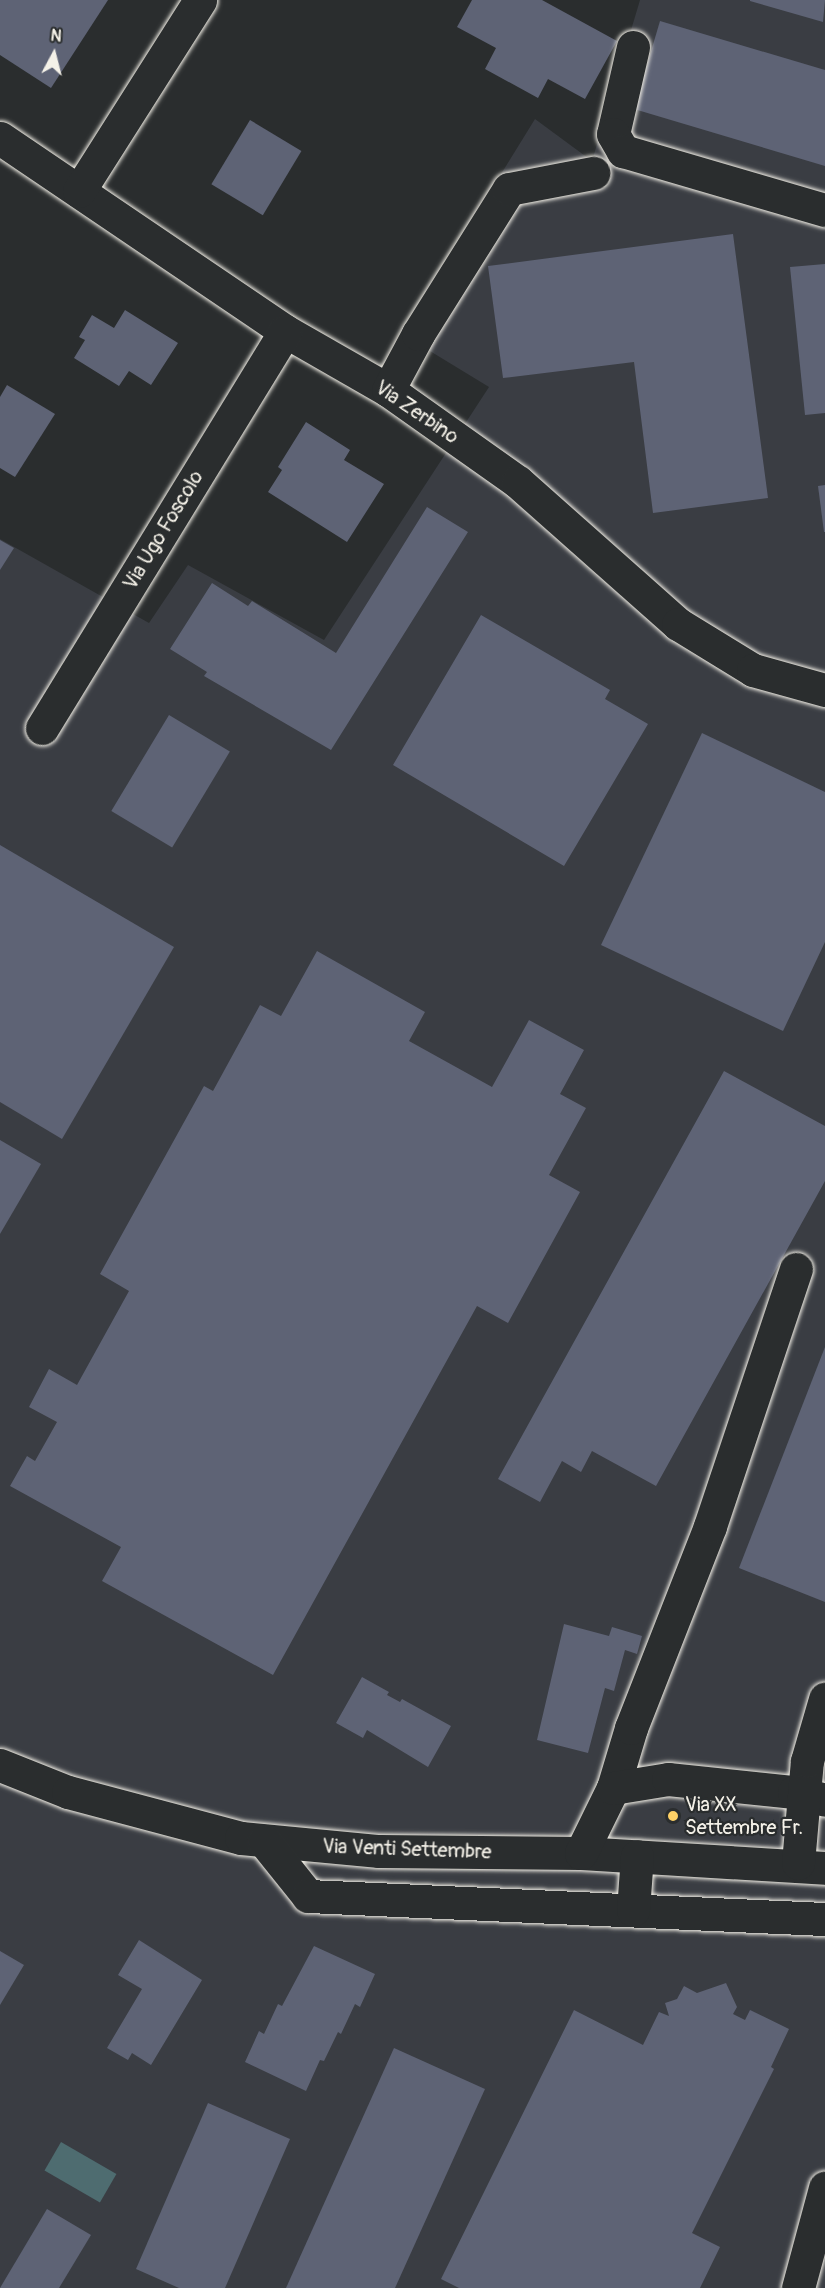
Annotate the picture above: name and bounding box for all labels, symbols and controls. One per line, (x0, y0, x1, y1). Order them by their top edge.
north arrow (24, 24, 84, 84)
text: N (50, 26, 63, 47)
street label: Via Zerbino (371, 375, 463, 449)
street label: Via Ugo Foscolo (118, 466, 208, 594)
place label: Via XX Settembre Fr. (685, 1792, 803, 1839)
marker: Via XX Settembre Fr. (666, 1809, 680, 1823)
street label: Via Venti Settembre (322, 1834, 492, 1864)

